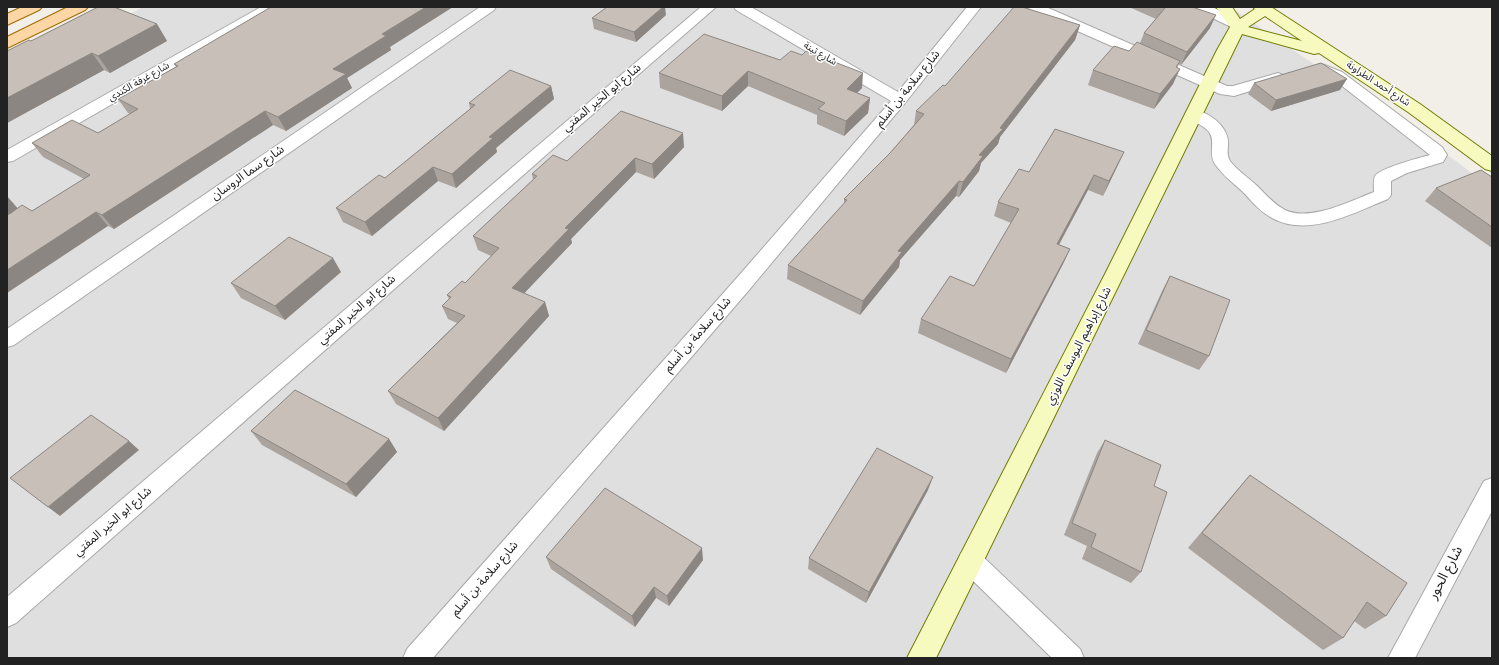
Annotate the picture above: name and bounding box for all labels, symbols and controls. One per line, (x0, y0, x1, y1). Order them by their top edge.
street label: شارع تبنة (801, 39, 839, 69)
street label: شارع سلامة بن أسلم (871, 47, 944, 131)
street label: شارع أحمد الطراونة (1344, 58, 1413, 110)
street label: شارع غرفة الكندي (106, 59, 172, 105)
street label: شارع ابو الخير المفتي (559, 60, 645, 136)
street label: شارع سما الروسان (208, 142, 288, 204)
street label: شارع ابو الخير المفتي (315, 272, 400, 349)
street label: شارع إبراهيم اليوسف اللوزي (1042, 284, 1117, 408)
street label: شارع سلامة بن أسلم (660, 294, 735, 376)
street label: شارع ابو الخير المفتي (71, 484, 156, 561)
street label: شارع سلامة بن أسلم (447, 538, 522, 620)
street label: شارع الحور (1424, 543, 1468, 604)

